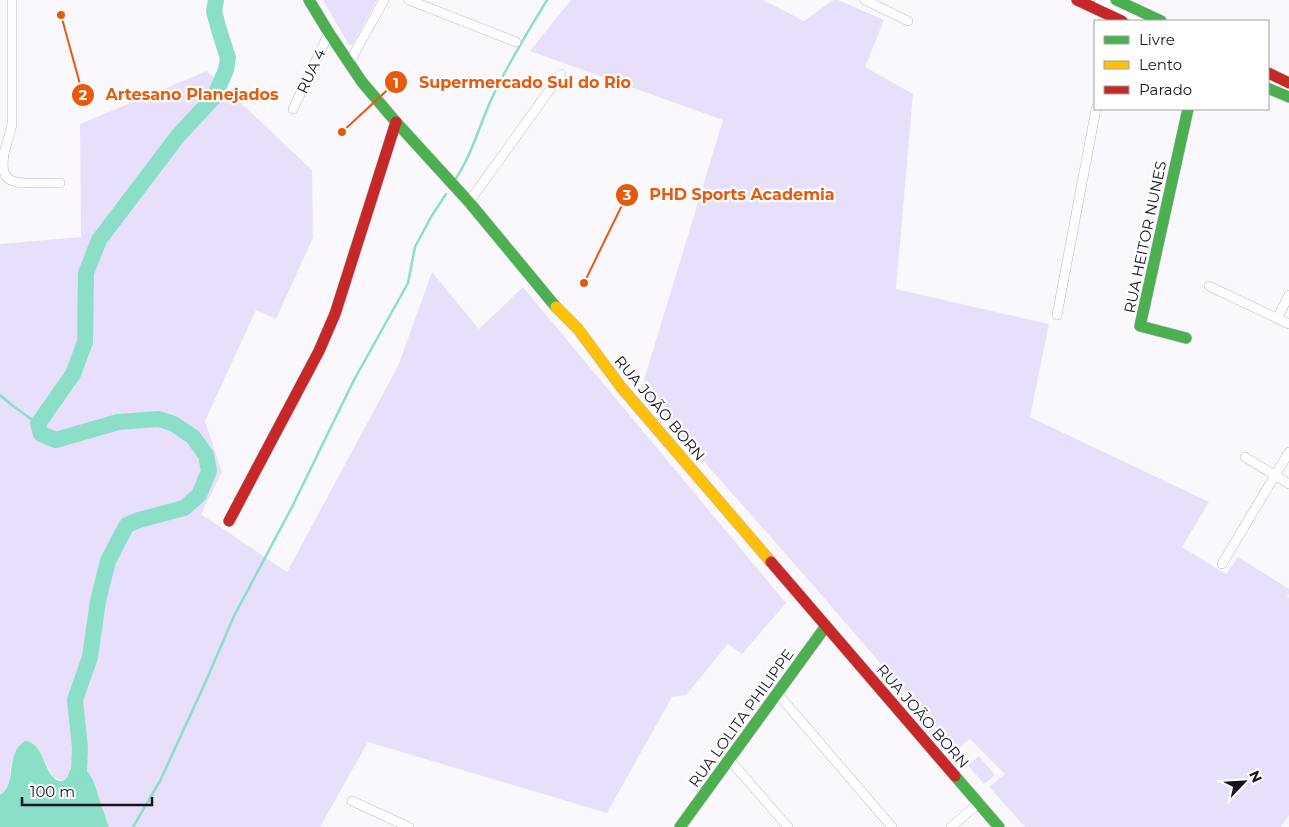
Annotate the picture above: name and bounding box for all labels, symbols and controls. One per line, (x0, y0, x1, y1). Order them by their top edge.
legend (1094, 20, 1269, 110)
text: Livre (1139, 30, 1175, 49)
street label: RUA 4 (292, 46, 330, 96)
text: Lento (1139, 55, 1182, 74)
callout: Supermercado Sul do Rio (384, 67, 641, 98)
text: 1 (393, 73, 399, 92)
text: Supermercado Sul do Rio (419, 73, 631, 92)
callout: Artesano Planejados (70, 79, 289, 110)
text: Parado (1139, 80, 1192, 99)
text: 2 (79, 85, 88, 104)
text: Artesano Planejados (104, 85, 279, 104)
street label: RUA HEITOR NUNES (1120, 159, 1170, 315)
callout: PHD Sports Academia (614, 179, 844, 210)
text: 3 (622, 185, 632, 204)
text: PHD Sports Academia (649, 185, 835, 204)
street label: RUA JOÃO BORN (611, 352, 709, 464)
street label: RUA LOLITA PHILIPPE (684, 645, 798, 791)
street label: RUA JOÃO BORN (873, 660, 973, 772)
north arrow (1219, 757, 1269, 807)
text: N (1245, 768, 1266, 785)
scale bar (22, 774, 152, 806)
text: 100 m (30, 782, 75, 801)

